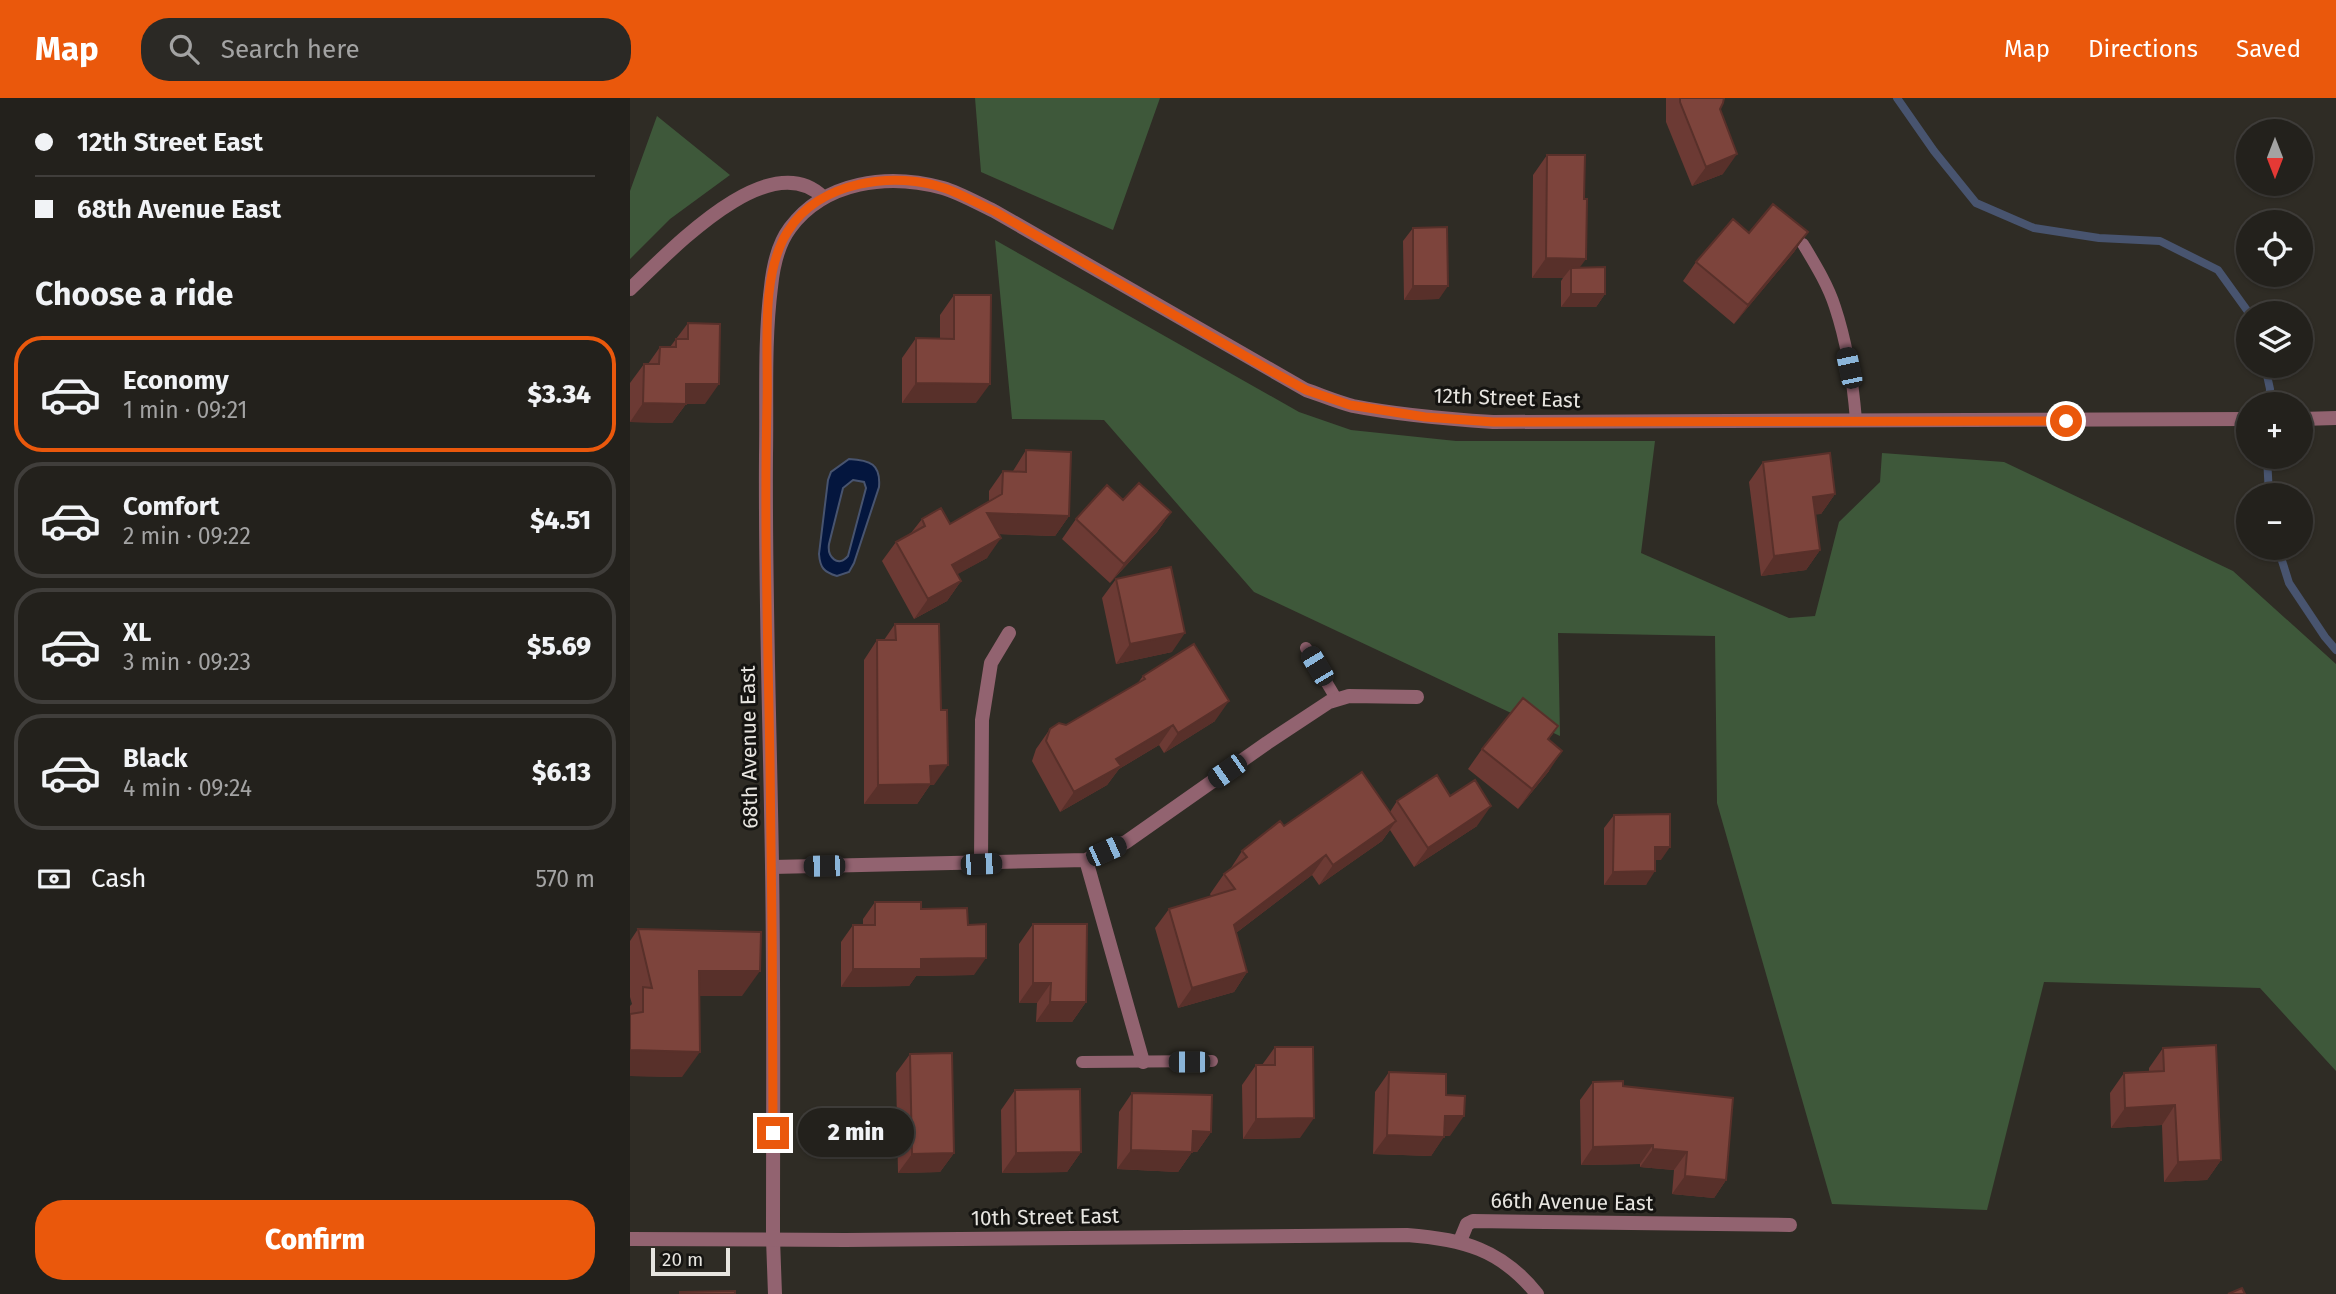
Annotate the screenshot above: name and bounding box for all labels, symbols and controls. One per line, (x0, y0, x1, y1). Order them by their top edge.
search box (141, 18, 631, 81)
text: Map (35, 29, 99, 69)
icon: search (165, 30, 203, 68)
text: Search here (221, 34, 360, 65)
text: Map (2004, 35, 2050, 63)
text: Directions (2088, 35, 2198, 63)
text: Saved (2236, 35, 2301, 63)
north arrow (2236, 119, 2314, 196)
map controls (2236, 119, 2313, 560)
text: 12th Street East (77, 127, 263, 158)
text: 68th Avenue East (77, 194, 281, 225)
button: locate (2236, 210, 2313, 287)
text: Choose a ride (35, 275, 233, 313)
button: layers (2236, 301, 2313, 378)
car (1835, 345, 1864, 391)
icon: car (39, 363, 102, 426)
text: Economy (123, 365, 229, 396)
text: $3.34 (528, 379, 591, 410)
street label: 12th Street East (1433, 382, 1581, 414)
button: + (2236, 392, 2313, 469)
text: 1 min · 09:21 (123, 396, 247, 424)
route start (2050, 405, 2082, 437)
button: − (2236, 483, 2313, 560)
icon: car (39, 489, 102, 552)
text: Comfort (123, 491, 219, 522)
text: $4.51 (530, 505, 591, 536)
text: 2 min · 09:22 (123, 522, 251, 550)
icon: car (39, 615, 102, 678)
text: XL (123, 617, 151, 648)
text: $5.69 (527, 631, 591, 662)
car (1298, 643, 1337, 689)
text: 3 min · 09:23 (123, 648, 251, 676)
street label: 68th Avenue East (735, 665, 763, 829)
icon: car (39, 741, 102, 804)
text: Black (123, 743, 188, 774)
car (1204, 750, 1251, 792)
text: $6.13 (532, 757, 591, 788)
text: 4 min · 09:24 (123, 774, 252, 802)
car (1083, 833, 1130, 869)
car (960, 853, 1003, 875)
car (803, 855, 846, 877)
icon: cash (35, 860, 73, 898)
text: Cash (91, 863, 147, 894)
text: 570 m (535, 865, 595, 893)
car (1169, 1052, 1211, 1073)
callout: 2 min (798, 1108, 913, 1158)
route end (757, 1117, 789, 1149)
text: 2 min (828, 1118, 884, 1146)
street label: 66th Avenue East (1490, 1188, 1654, 1216)
button: Confirm (35, 1200, 595, 1280)
street label: 10th Street East (971, 1203, 1120, 1231)
scale bar (651, 1245, 730, 1277)
text: 20 m (662, 1248, 703, 1271)

